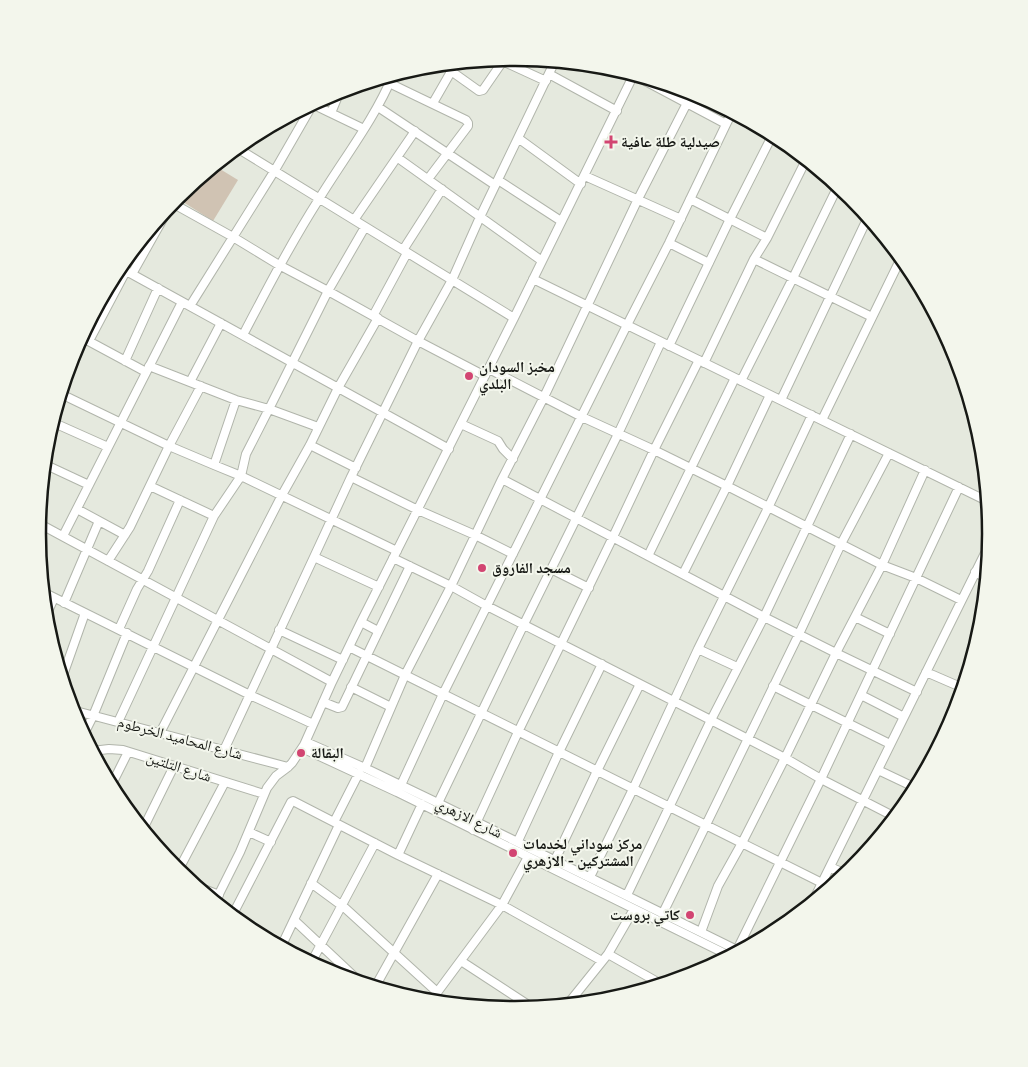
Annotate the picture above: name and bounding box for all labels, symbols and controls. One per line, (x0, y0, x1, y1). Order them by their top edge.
place label: صيدلية طلة عافية (621, 133, 720, 151)
marker: صيدلية طلة عافية (605, 136, 617, 148)
place label: مخبز السودان البلدي (479, 358, 555, 396)
marker: مخبز السودان البلدي (463, 370, 475, 382)
place label: مسجد الفاروق (492, 559, 571, 577)
marker: مسجد الفاروق (476, 562, 488, 574)
street label: شارع المحاميد الخرطوم (115, 713, 244, 764)
place label: البقالة (311, 744, 344, 762)
marker: البقالة (295, 747, 307, 759)
street label: شارع التلتين (144, 748, 214, 787)
street label: شارع الازهري (431, 794, 505, 844)
place label: مركز سوداني لخدمات المشتركين - الازهري (523, 835, 642, 873)
marker: مركز سوداني لخدمات المشتركين - الازهري (507, 847, 519, 859)
place label: كاتي بروست (610, 906, 680, 927)
marker: كاتي بروست (684, 909, 696, 921)

